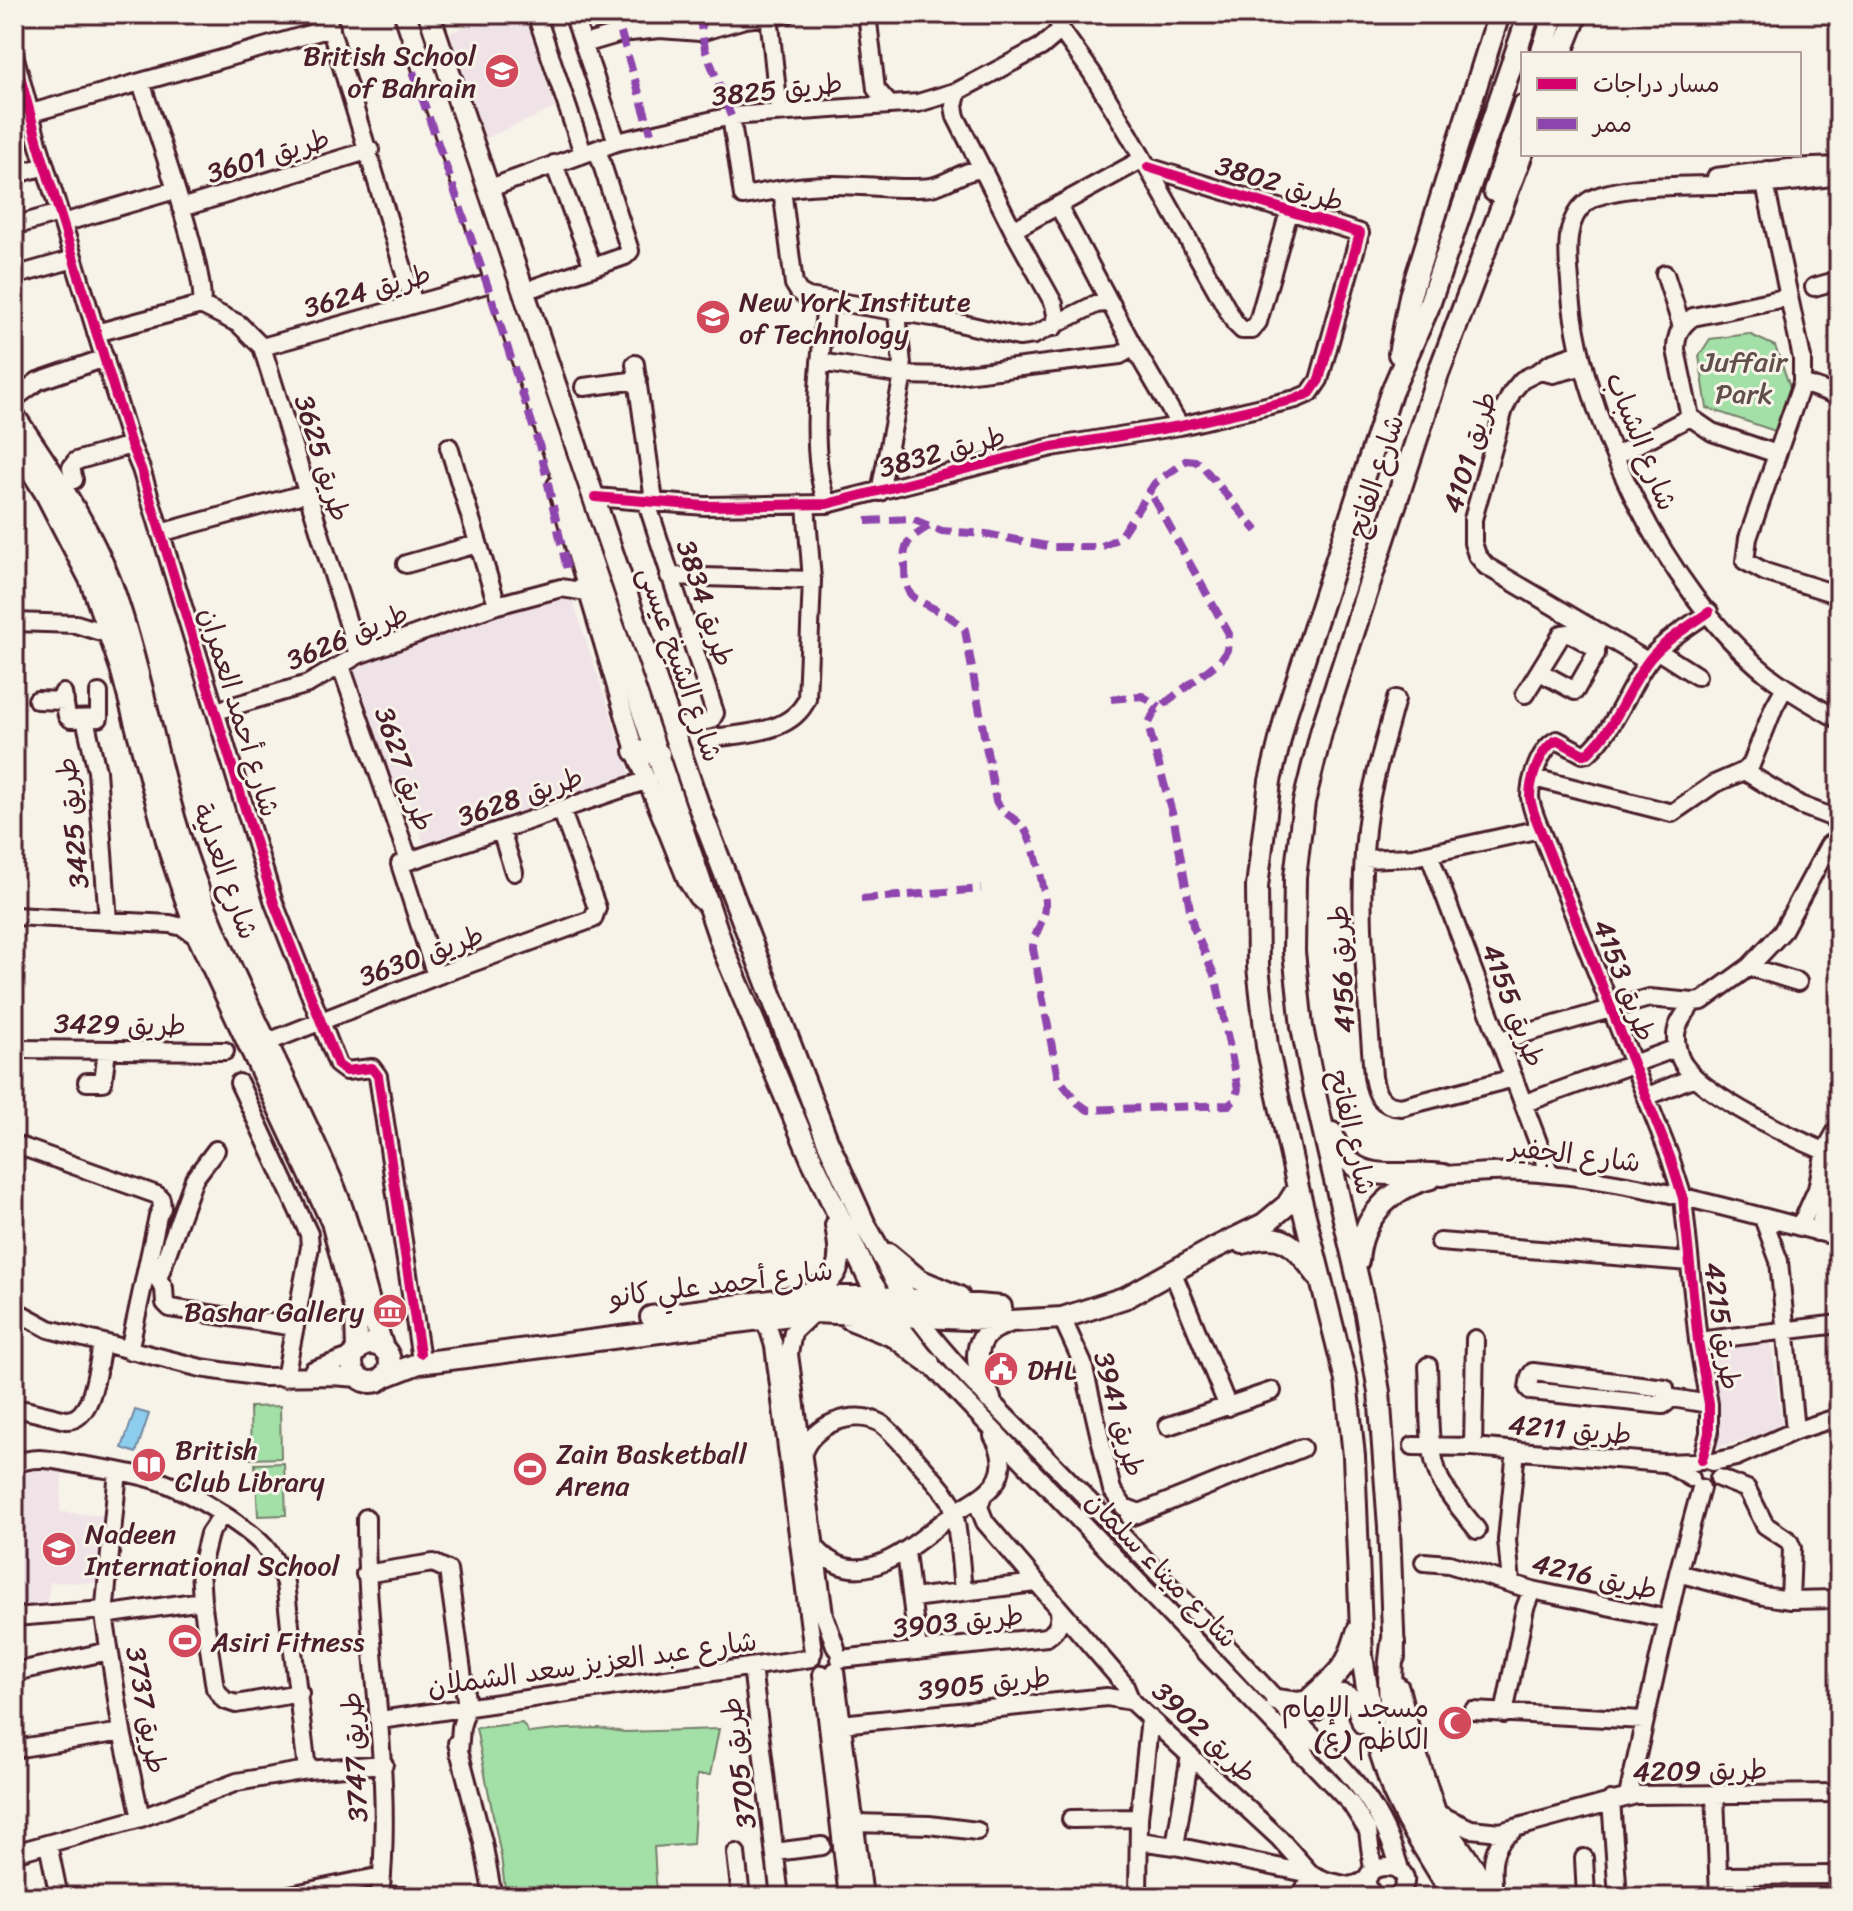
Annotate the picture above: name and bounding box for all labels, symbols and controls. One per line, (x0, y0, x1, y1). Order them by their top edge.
place label: British School of Bahrain (303, 31, 477, 112)
school or university icon: British School of Bahrain (483, 52, 521, 90)
legend (1521, 52, 1801, 156)
street label: طريق 3825 (709, 58, 845, 121)
text: مسار دراجات (1593, 63, 1720, 105)
text: ممر (1591, 103, 1632, 145)
street label: طريق 3601 (200, 113, 336, 197)
street label: طريق 3802 (1209, 141, 1350, 226)
street label: طريق 3624 (297, 249, 437, 332)
place label: New York Institute of Technology (739, 277, 971, 358)
school or university icon: New York Institute of Technology (694, 298, 732, 336)
park label: Juffair Park (1700, 337, 1789, 418)
street label: شارع الشباب (1591, 364, 1692, 518)
street label: طريق 4101 (1428, 385, 1511, 519)
street label: طريق 3625 (280, 389, 365, 528)
street label: شارع الفاتح (1332, 408, 1419, 544)
street label: طريق 3832 (873, 411, 1011, 492)
street label: طريق 3834 (662, 533, 749, 673)
street label: شارع الشيخ عيسى (624, 560, 737, 769)
street label: طريق 3626 (278, 589, 416, 684)
street label: شارع أحمد العمران (184, 601, 295, 823)
street label: طريق 3627 (360, 700, 449, 838)
street label: طريق 3628 (451, 752, 590, 841)
street label: طريق 3425 (41, 755, 104, 891)
street label: شارع العدلية (178, 796, 273, 947)
street label: طريق 4156 (1314, 903, 1369, 1034)
street label: طريق 3630 (351, 910, 491, 1001)
street label: طريق 4153 (1579, 912, 1670, 1049)
street label: طريق 4155 (1467, 936, 1560, 1075)
street label: طريق 3429 (53, 999, 187, 1050)
street label: شارع الفاتح (1314, 1064, 1391, 1200)
street label: شارع الجفير (1505, 1122, 1643, 1187)
street label: شارع أحمد علي كانو (604, 1245, 836, 1322)
street label: طريق 4215 (1689, 1259, 1756, 1393)
place label: Bashar Gallery (184, 1287, 364, 1336)
museum icon: Bashar Gallery (371, 1292, 409, 1330)
place label: DHL (1027, 1345, 1077, 1394)
street label: طريق 3941 (1079, 1346, 1160, 1482)
public building icon: DHL (982, 1350, 1020, 1388)
street label: طريق 4211 (1506, 1400, 1634, 1459)
place label: British Club Library (175, 1425, 325, 1506)
place label: Zain Basketball Arena (555, 1429, 748, 1510)
library icon: British Club Library (130, 1446, 168, 1484)
sports icon: Zain Basketball Arena (511, 1450, 549, 1488)
street label: شارع ميناء سلمان (1073, 1479, 1250, 1660)
place label: Nadeen International School (84, 1509, 340, 1590)
school or university icon: Nadeen International School (40, 1530, 78, 1568)
street label: طريق 4216 (1527, 1538, 1663, 1615)
street label: طريق 3903 (890, 1590, 1026, 1653)
street label: شارع عبد العزيز سعد الشملان (424, 1616, 760, 1711)
place label: Asiri Fitness (210, 1617, 365, 1666)
sports icon: Asiri Fitness (166, 1622, 204, 1660)
street label: طريق 3737 (111, 1642, 182, 1778)
street label: طريق 3905 (915, 1652, 1053, 1715)
street label: طريق 3902 (1140, 1669, 1269, 1796)
place label: مسجد الإمام الكاظم (ع) (1282, 1683, 1429, 1764)
street label: طريق 3747 (327, 1690, 382, 1824)
street label: طريق 3705 (706, 1694, 771, 1832)
mosque icon: مسجد الإمام الكاظم (ع) (1436, 1704, 1474, 1742)
street label: طريق 4209 (1632, 1745, 1768, 1796)

